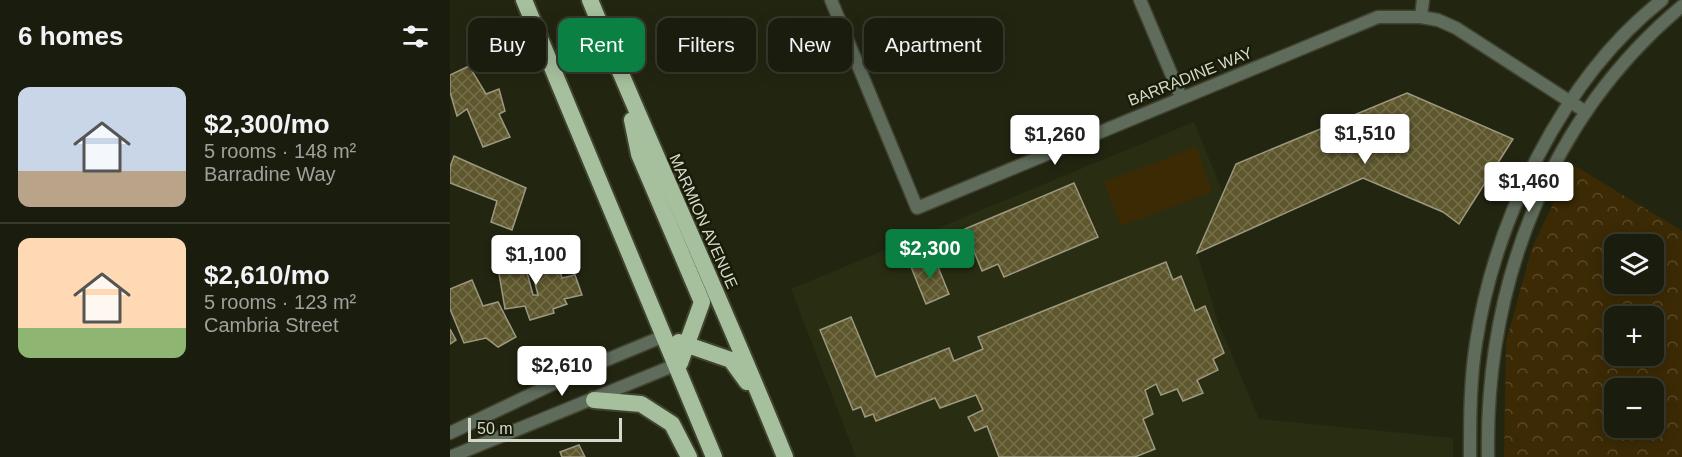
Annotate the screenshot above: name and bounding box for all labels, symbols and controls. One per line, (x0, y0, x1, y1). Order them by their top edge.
chip: Buy (468, 18, 546, 72)
chip: Rent (558, 18, 645, 72)
chip: Filters (657, 18, 756, 72)
chip: New (768, 18, 852, 72)
chip: Apartment (864, 18, 1003, 72)
icon: filters (399, 20, 432, 53)
text: 6 homes (18, 21, 124, 51)
street label: BARRADINE WAY (1126, 44, 1255, 109)
text: $2,300/mo (204, 109, 330, 139)
icon: home (66, 111, 138, 183)
pin: $1,510 (1316, 114, 1414, 165)
pin: $1,260 (1006, 115, 1104, 166)
text: $1,510 (1334, 122, 1396, 144)
text: $1,260 (1024, 123, 1086, 145)
text: 5 rooms · 148 m² (204, 140, 356, 162)
street label: MARMION AVENUE (666, 151, 741, 291)
pin: $1,460 (1480, 162, 1578, 213)
text: Barradine Way (204, 163, 336, 185)
text: $1,460 (1498, 170, 1560, 192)
pin: $2,300 (881, 229, 979, 280)
map controls (1604, 234, 1664, 438)
button: layers (1604, 234, 1664, 294)
pin: $1,100 (487, 235, 585, 286)
text: $2,300 (899, 237, 961, 259)
text: $1,100 (505, 243, 567, 265)
text: $2,610/mo (204, 260, 330, 290)
icon: home (66, 262, 138, 334)
text: 5 rooms · 123 m² (204, 291, 356, 313)
button: + (1604, 306, 1664, 366)
text: Cambria Street (204, 314, 339, 336)
pin: $2,610 (513, 346, 611, 397)
text: $2,610 (531, 354, 593, 376)
button: − (1604, 378, 1664, 438)
scale bar (468, 415, 622, 442)
text: 50 m (477, 420, 513, 437)

